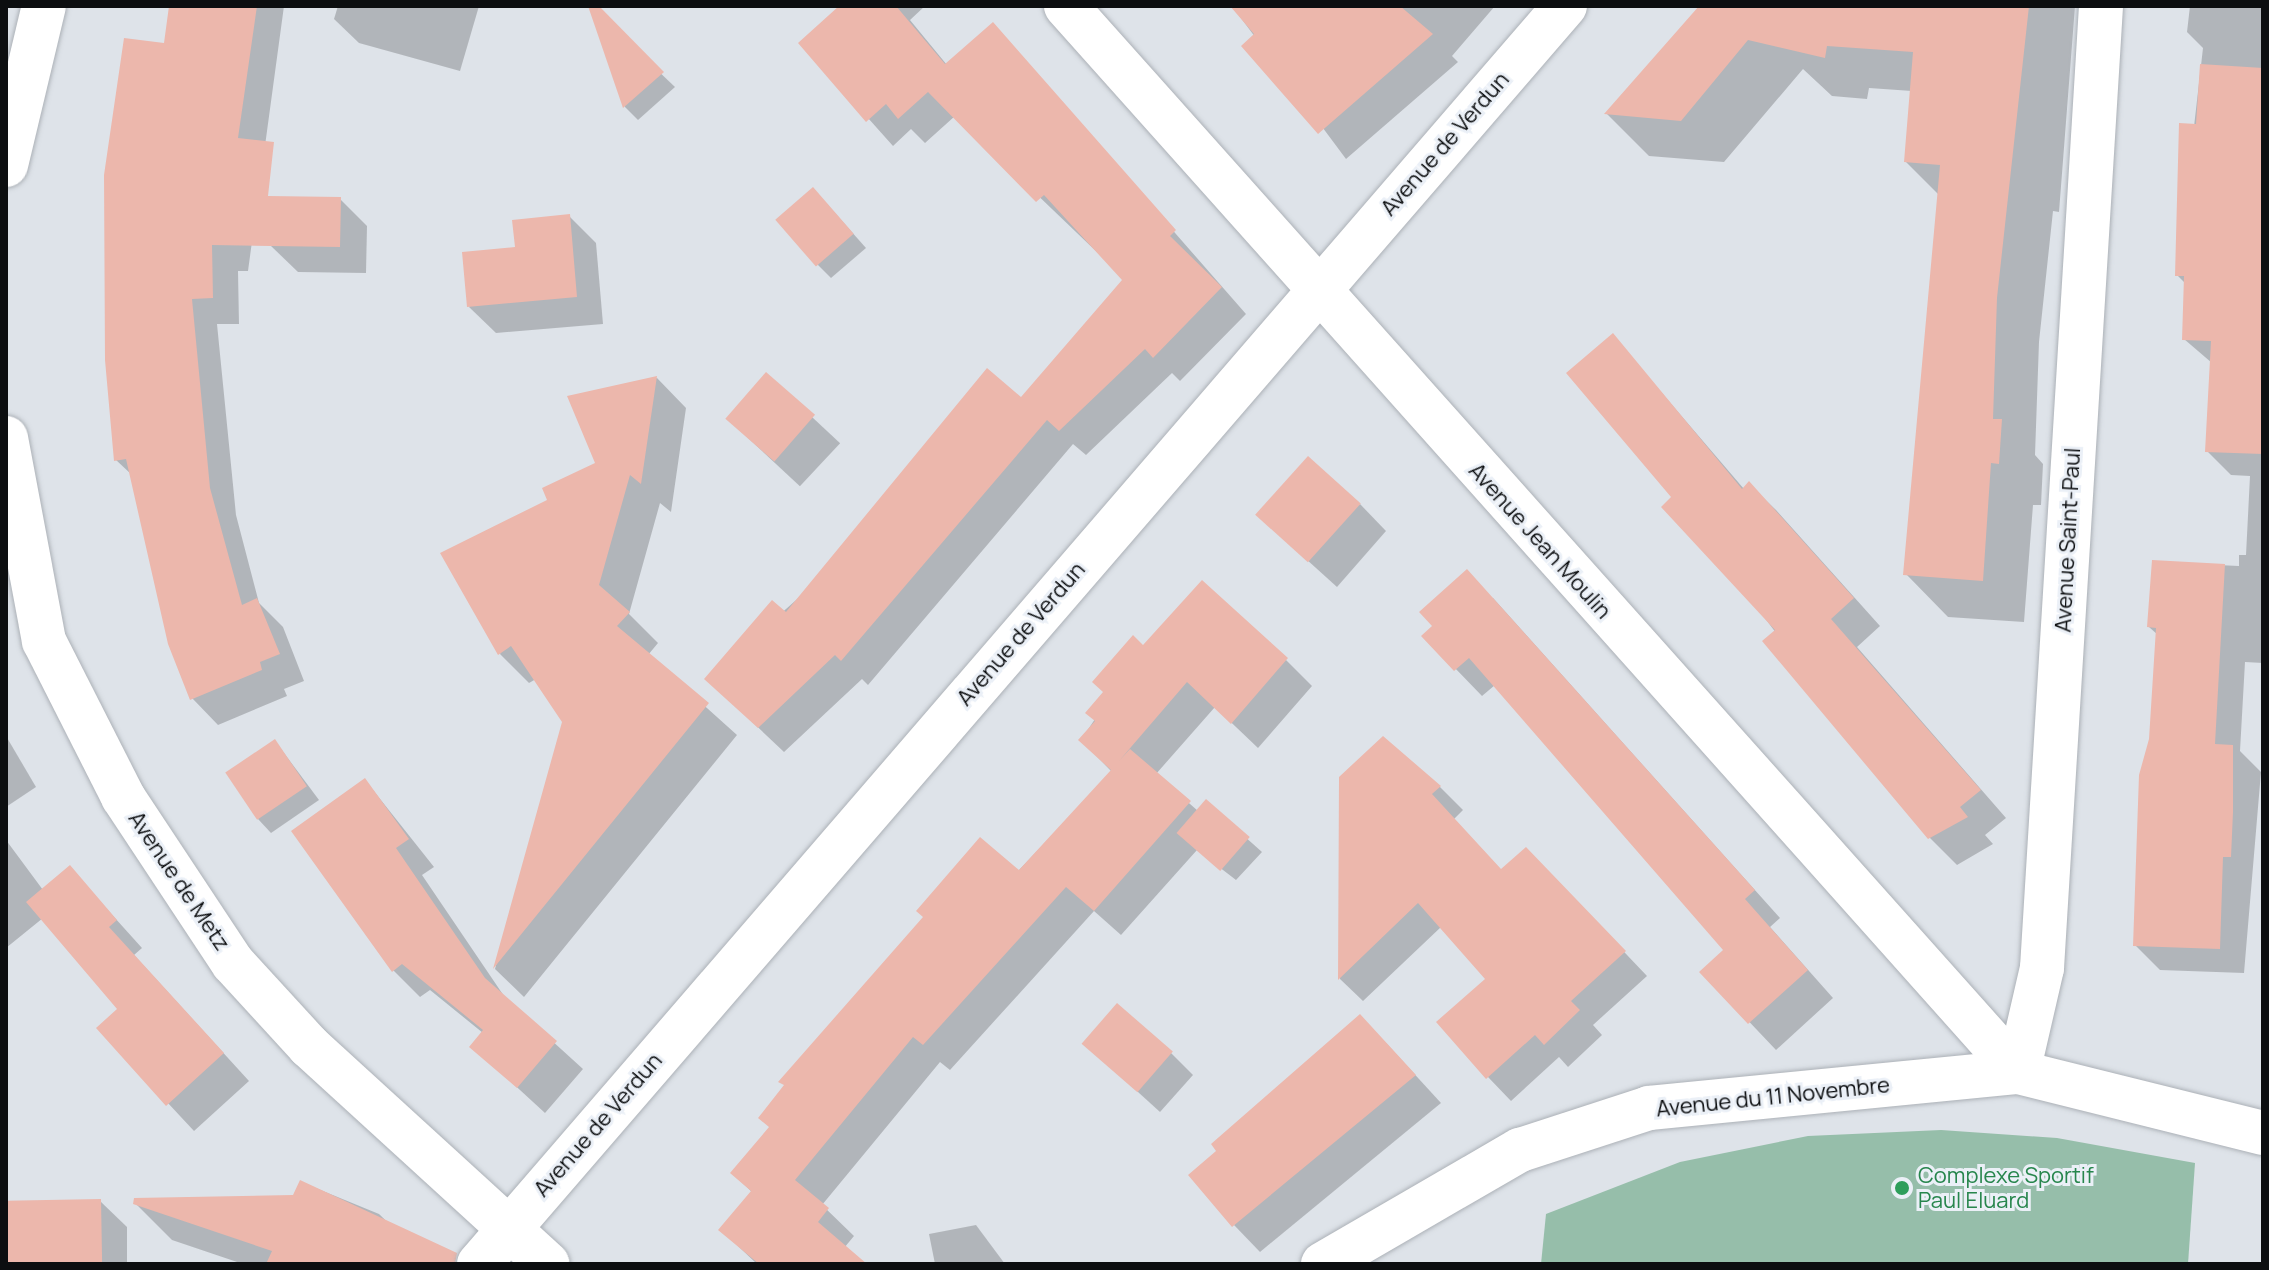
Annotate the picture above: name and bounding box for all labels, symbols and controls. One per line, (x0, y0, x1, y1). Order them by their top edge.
street label: Avenue de Verdun (1375, 67, 1515, 221)
street label: Avenue Saint-Paul (2050, 447, 2086, 633)
street label: Avenue Jean Moulin (1463, 458, 1617, 624)
street label: Avenue de Verdun (951, 557, 1091, 711)
street label: Avenue de Metz (123, 807, 235, 955)
street label: Avenue de Verdun (528, 1048, 668, 1202)
street label: Avenue du 11 Novembre (1655, 1072, 1891, 1122)
place label: Complexe Sportif Paul Eluard (1918, 1162, 2094, 1214)
marker: Complexe Sportif Paul Eluard (1893, 1179, 1911, 1197)

